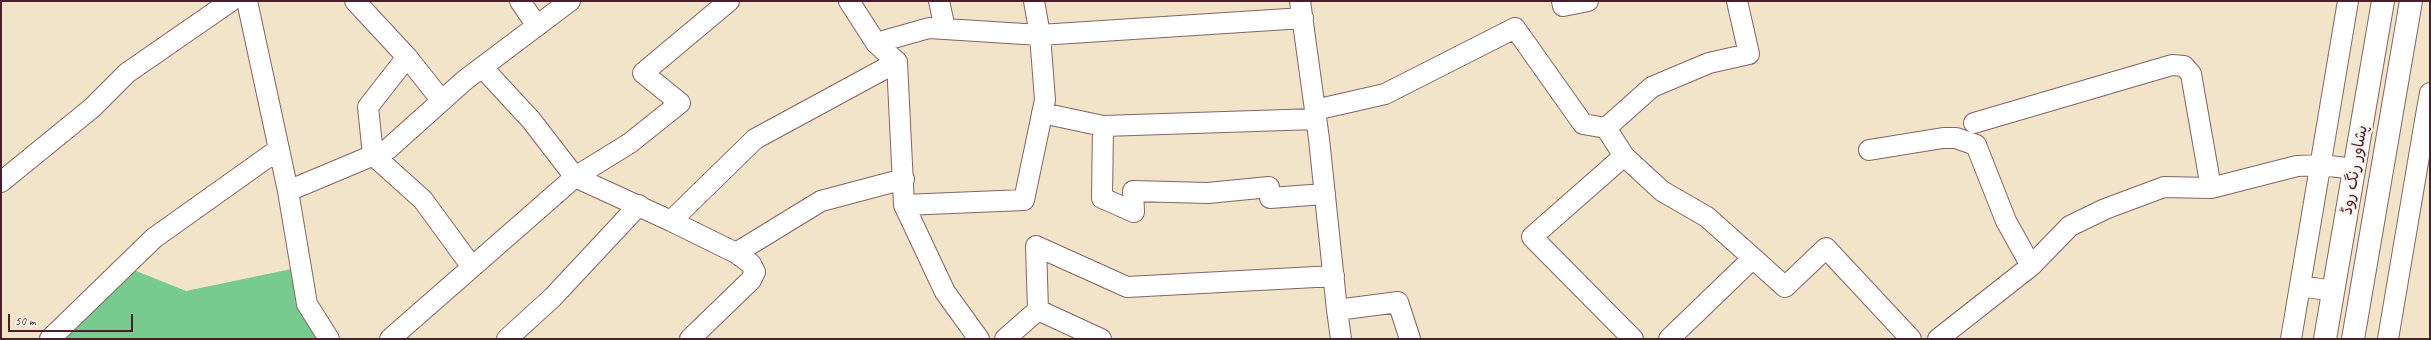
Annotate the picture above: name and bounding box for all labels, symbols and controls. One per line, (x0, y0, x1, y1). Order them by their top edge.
street label: پشاور رنگ روڈ (2338, 124, 2372, 216)
scale bar (10, 306, 135, 332)
text: 50 m (15, 313, 35, 329)

